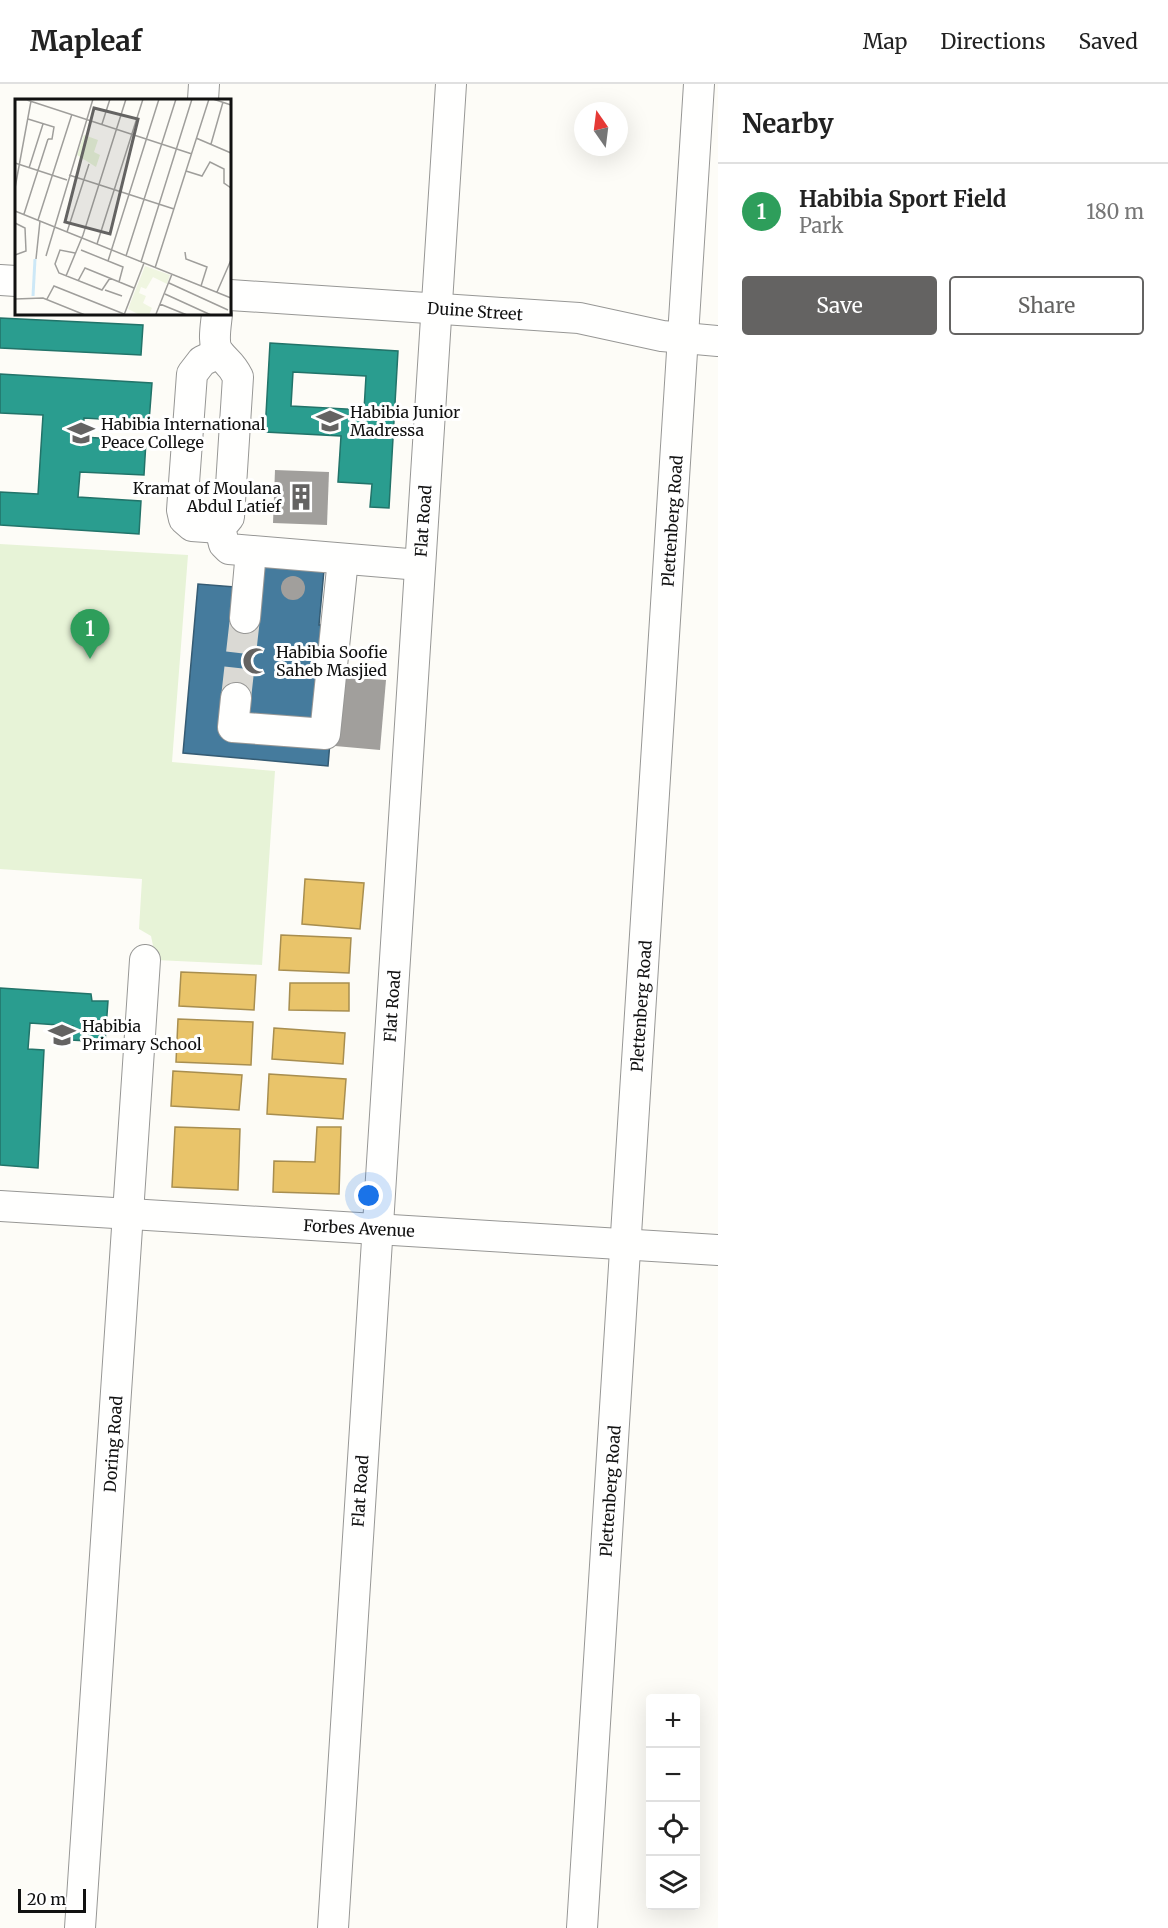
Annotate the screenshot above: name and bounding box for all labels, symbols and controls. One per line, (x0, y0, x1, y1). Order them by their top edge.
text: Mapleaf (30, 23, 142, 59)
text: Map (863, 28, 907, 55)
text: Directions (940, 28, 1045, 55)
text: Saved (1078, 28, 1138, 55)
inset map (15, 99, 231, 315)
north arrow (574, 102, 628, 156)
text: Nearby (742, 107, 834, 140)
text: Habibia Sport Field (799, 185, 1006, 213)
text: 1 (757, 199, 766, 224)
text: 180 m (1086, 199, 1144, 224)
text: Park (799, 213, 843, 238)
button: Save (742, 276, 937, 335)
button: Share (949, 276, 1144, 335)
street label: Duine Street (426, 298, 524, 324)
place label: Habibia Junior Madressa (350, 402, 460, 440)
school or university icon: Habibia Junior Madressa (315, 406, 345, 436)
place label: Habibia International Peace College (101, 414, 266, 452)
school or university icon: Habibia International Peace College (66, 418, 96, 448)
street label: Plettenberg Road (657, 454, 687, 588)
place label: Kramat of Moulana Abdul Latief (133, 478, 282, 516)
building icon: Kramat of Moulana Abdul Latief (286, 482, 316, 512)
street label: Flat Road (411, 484, 436, 558)
pin: 1 (70, 610, 110, 659)
place label: Habibia Soofie Saheb Masjied (276, 642, 387, 680)
mosque icon: Habibia Soofie Saheb Masjied (241, 646, 271, 676)
street label: Plettenberg Road (626, 939, 656, 1073)
street label: Flat Road (380, 969, 405, 1043)
place label: Habibia Primary School (82, 1016, 202, 1054)
school or university icon: Habibia Primary School (47, 1020, 77, 1050)
your location (354, 1181, 383, 1210)
street label: Forbes Avenue (303, 1215, 415, 1241)
street label: Doring Road (100, 1395, 126, 1493)
street label: Plettenberg Road (595, 1424, 625, 1558)
street label: Flat Road (348, 1454, 373, 1528)
map controls (646, 1694, 700, 1910)
button: + (646, 1694, 700, 1748)
button: − (646, 1748, 700, 1802)
button: locate (646, 1802, 700, 1856)
button: layers (646, 1856, 700, 1910)
scale bar (18, 1886, 86, 1914)
text: 20 m (27, 1889, 66, 1909)

